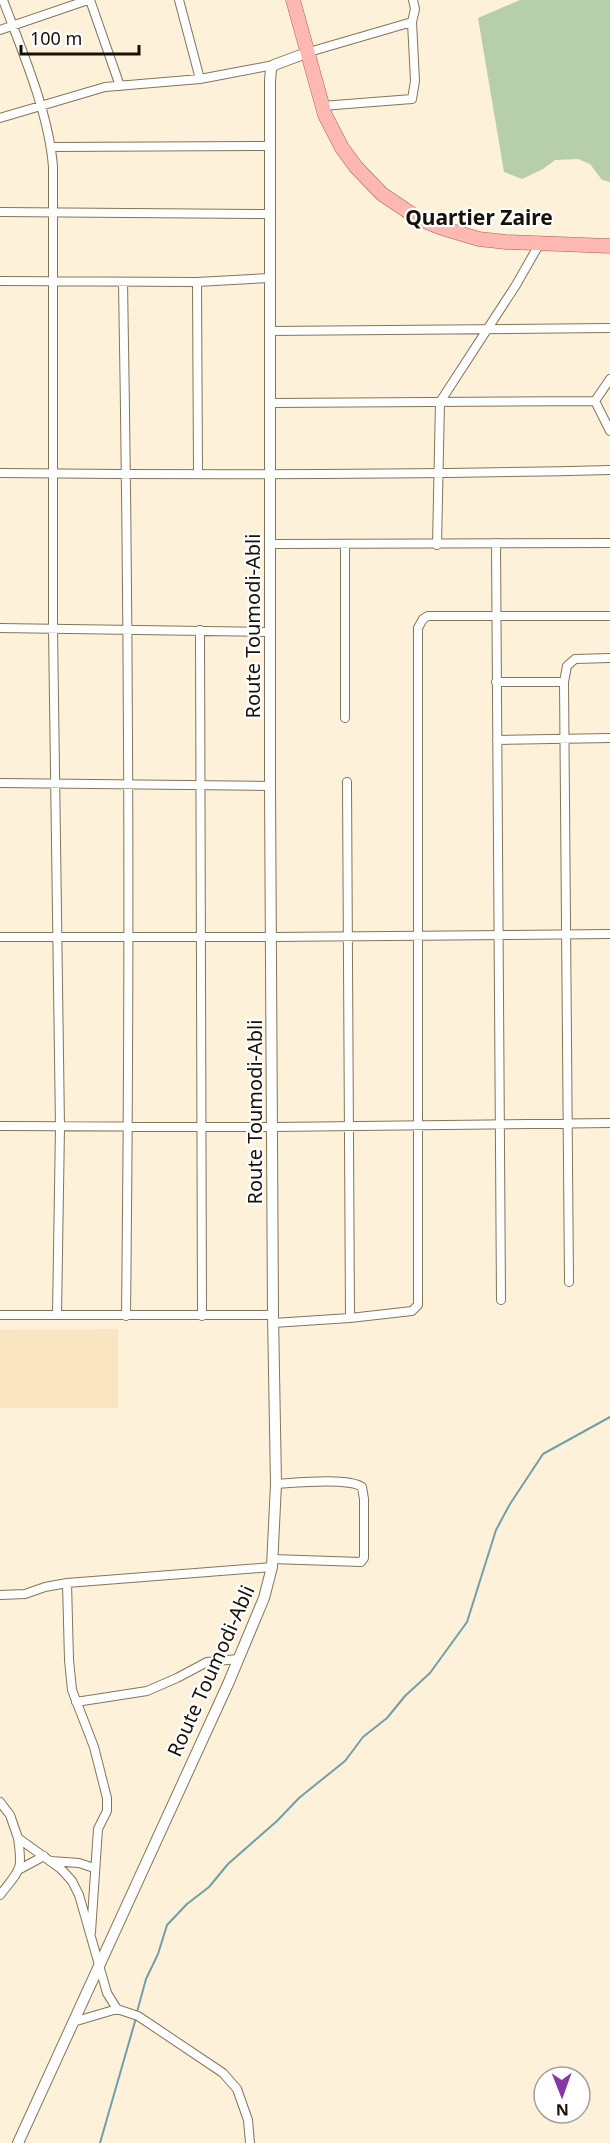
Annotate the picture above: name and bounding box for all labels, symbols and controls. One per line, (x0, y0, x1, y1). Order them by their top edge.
scale bar (21, 18, 140, 56)
text: 100 m (30, 26, 82, 50)
district label: Quartier Zaire (405, 203, 553, 231)
street label: Route Toumodi-Abli (239, 534, 266, 718)
street label: Route Toumodi-Abli (241, 1020, 268, 1204)
street label: Route Toumodi-Abli (161, 1581, 260, 1761)
north arrow (532, 2065, 592, 2125)
text: N (556, 2099, 569, 2121)

